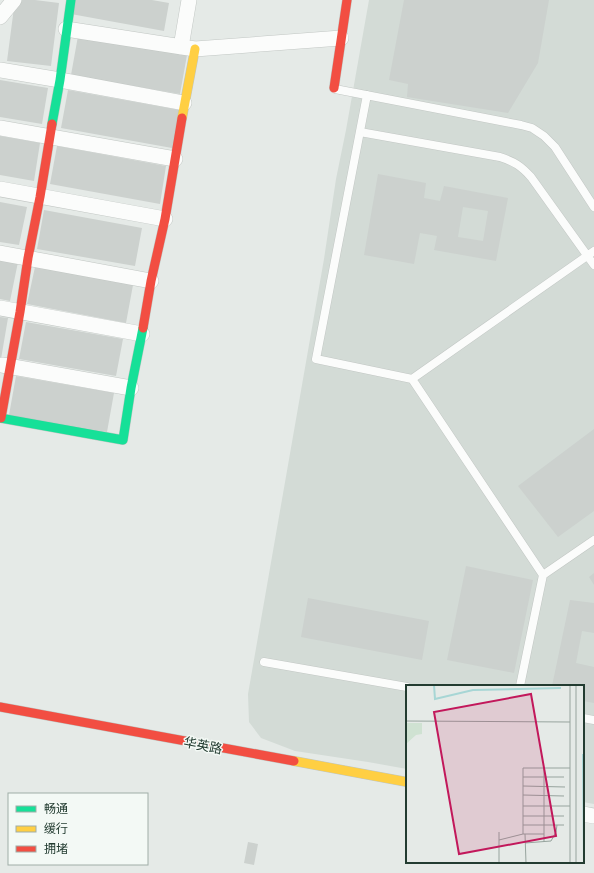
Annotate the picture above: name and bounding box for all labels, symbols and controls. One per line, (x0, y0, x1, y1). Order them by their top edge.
inset map (406, 685, 584, 863)
street label: 华英路 (182, 734, 223, 757)
legend (8, 793, 148, 865)
text: 畅通 (44, 802, 68, 816)
text: 缓行 (44, 822, 68, 836)
text: 拥堵 (44, 842, 68, 856)

